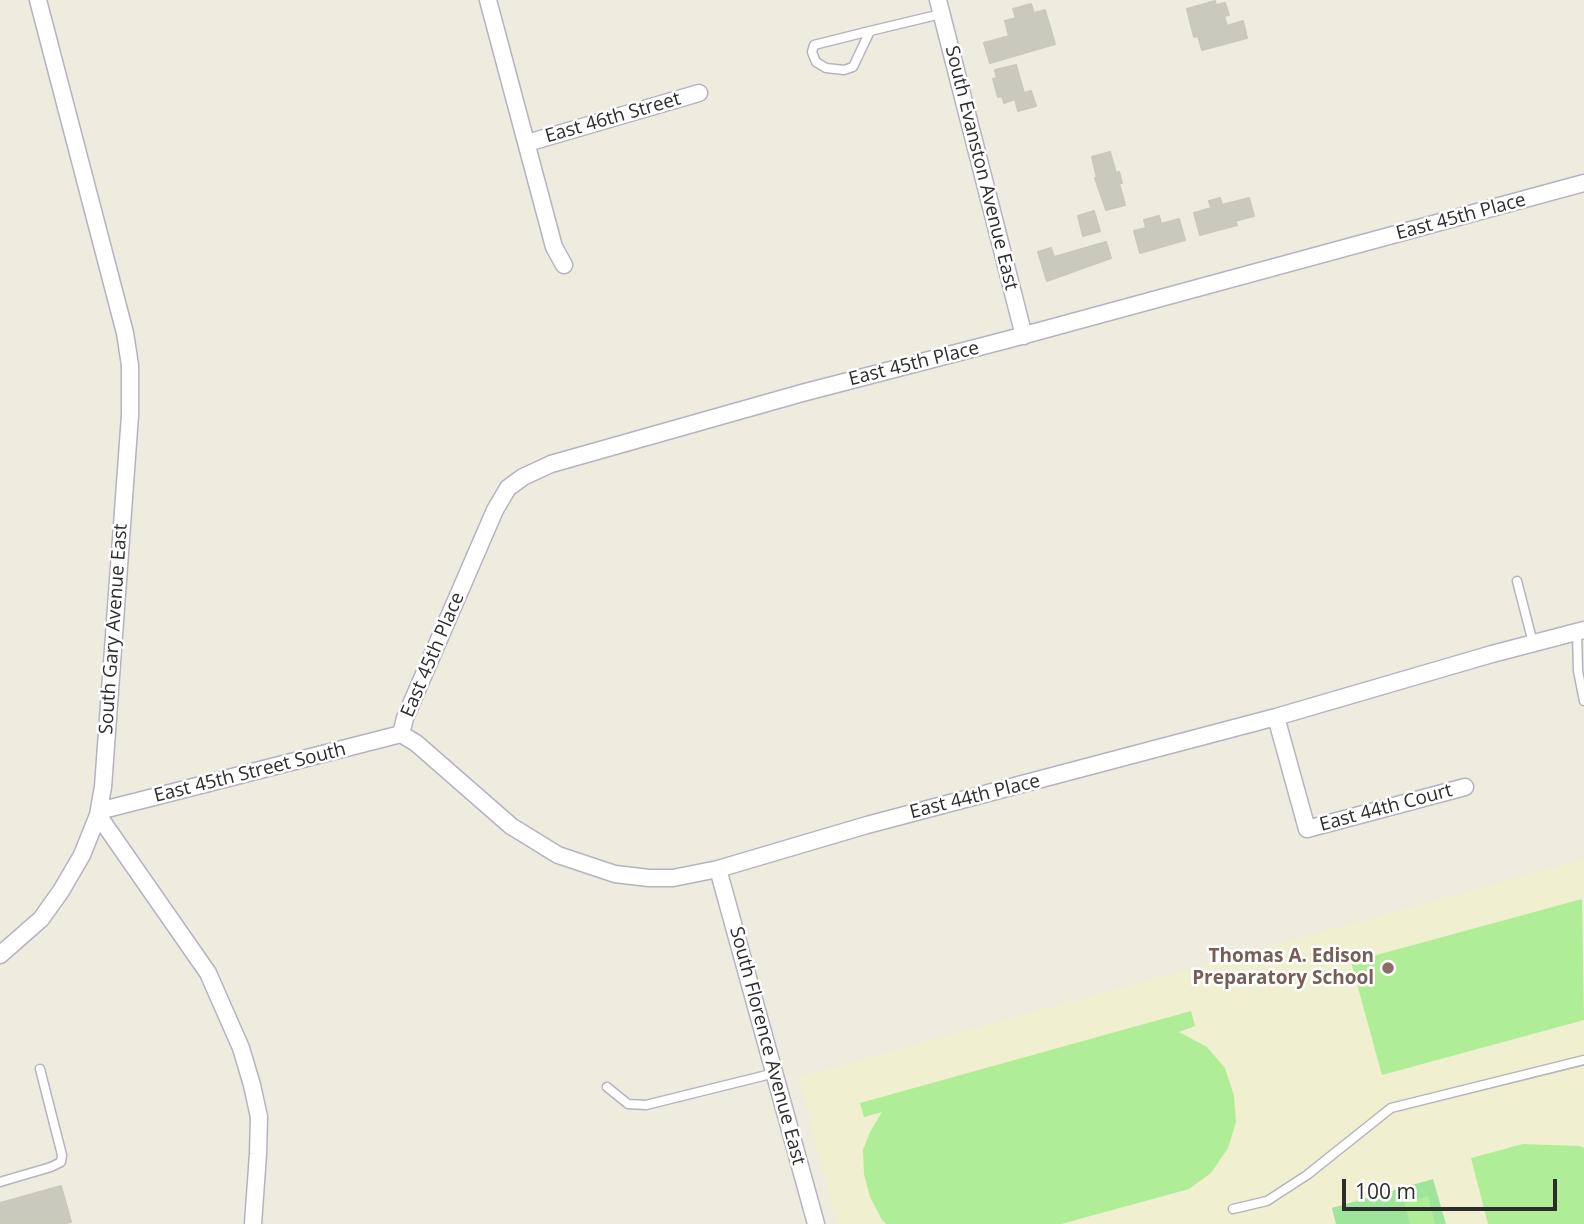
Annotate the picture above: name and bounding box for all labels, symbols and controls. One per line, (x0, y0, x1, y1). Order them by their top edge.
street label: South Evanston Avenue East (940, 43, 1022, 293)
street label: East 46th Street (543, 88, 683, 148)
street label: East 45th Place (1394, 189, 1528, 245)
street label: East 45th Place (846, 337, 982, 391)
street label: South Gary Avenue East (95, 523, 133, 735)
street label: East 45th Place (396, 589, 470, 721)
street label: East 45th Street South (152, 738, 348, 808)
street label: East 44th Place (907, 770, 1043, 824)
street label: East 44th Court (1317, 779, 1455, 837)
street label: South Florence Avenue East (724, 924, 810, 1168)
place label: Thomas A. Edison Preparatory School (1192, 946, 1374, 990)
marker: Thomas A. Edison Preparatory School (1380, 960, 1396, 976)
scale bar (1346, 1164, 1561, 1208)
text: 100 m (1355, 1177, 1416, 1205)

